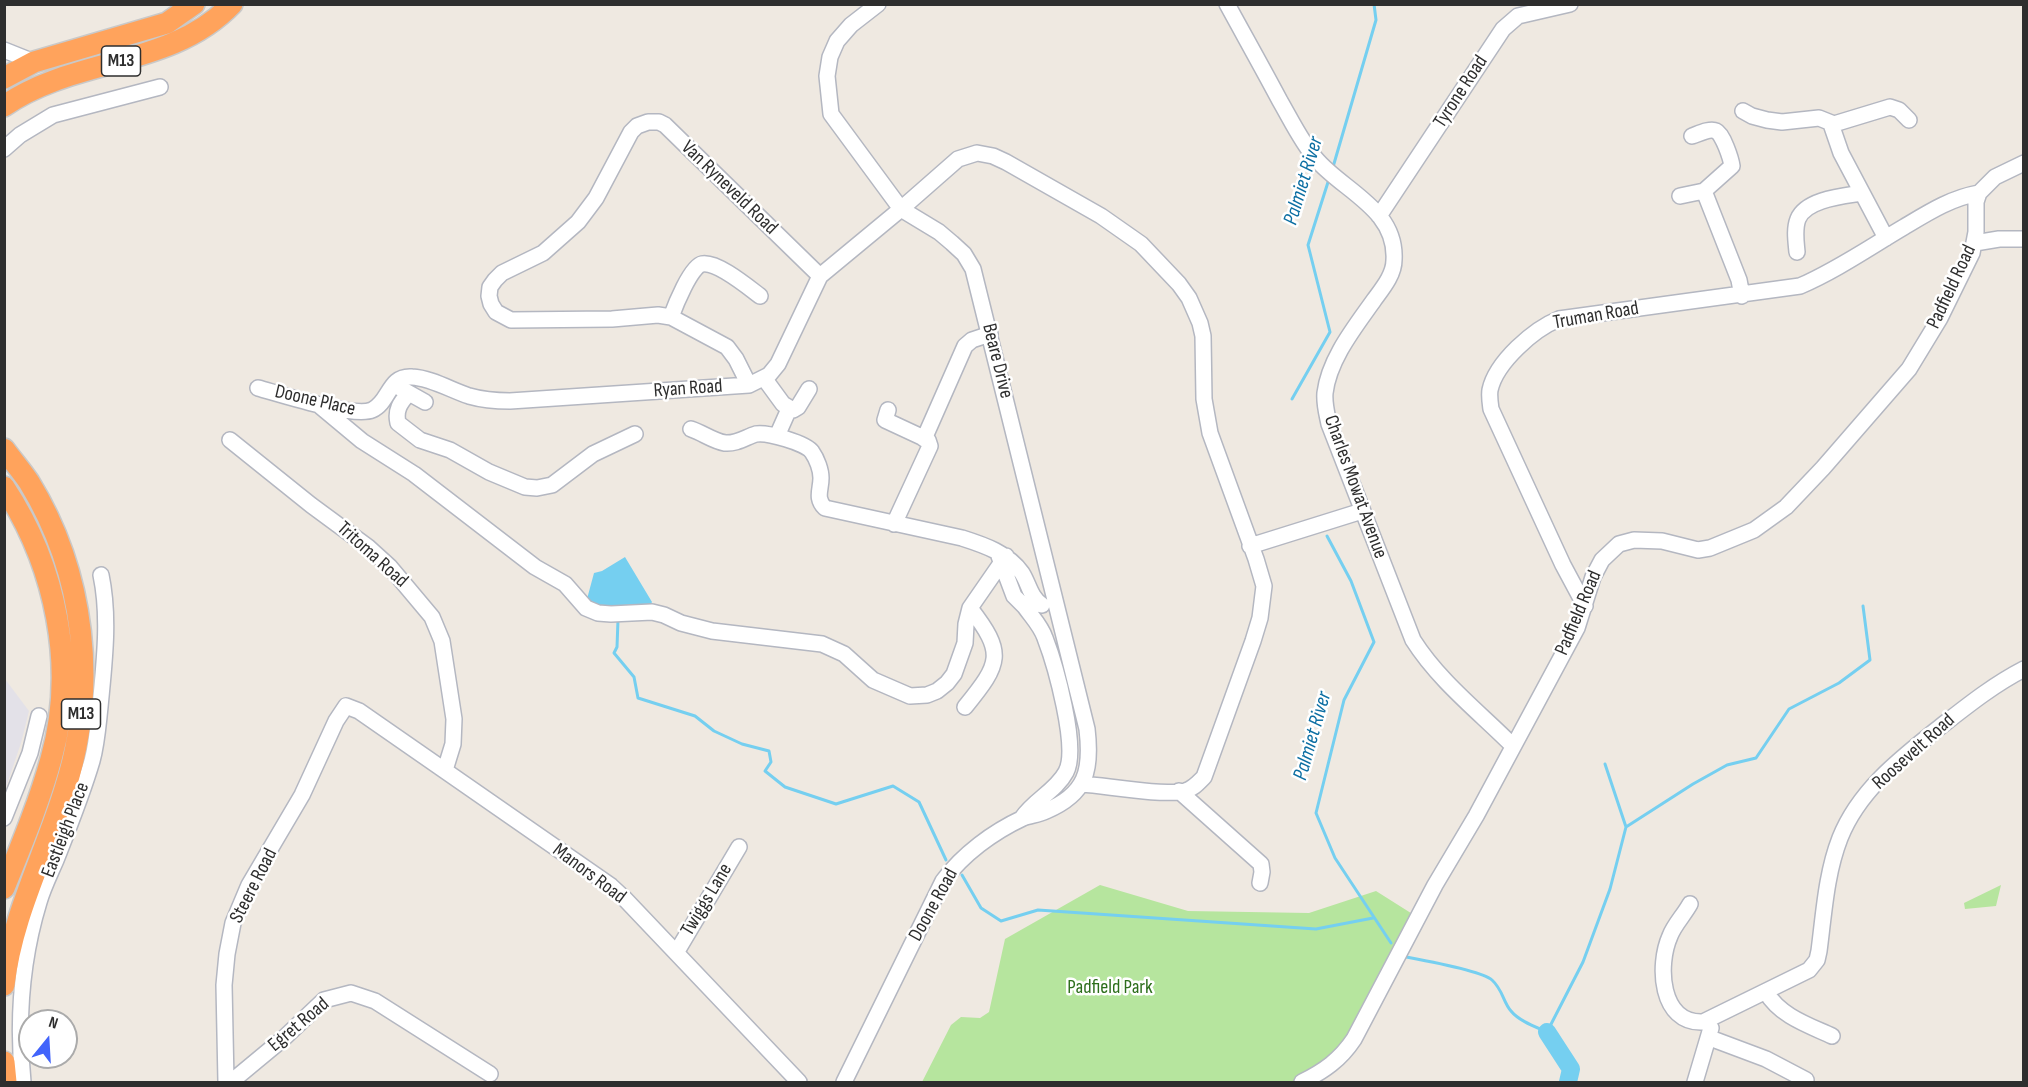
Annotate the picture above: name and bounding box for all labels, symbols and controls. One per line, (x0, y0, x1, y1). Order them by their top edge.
road number: M13 (102, 46, 140, 76)
street label: Tyrone Road (1429, 51, 1493, 133)
water label: Palmiet River (1279, 134, 1329, 228)
street label: Van Ryneveld Road (676, 136, 782, 240)
street label: Padfield Road (1922, 241, 1982, 333)
street label: Truman Road (1551, 297, 1641, 335)
street label: Beare Drive (976, 321, 1018, 401)
street label: Ryan Road (653, 375, 723, 403)
street label: Doone Place (272, 380, 358, 422)
street label: Charles Mowat Avenue (1318, 412, 1392, 562)
street label: Tritoma Road (332, 517, 412, 593)
street label: Padfield Road (1550, 567, 1608, 659)
water label: Palmiet River (1288, 689, 1338, 783)
road number: M13 (62, 699, 100, 729)
street label: Roosevelt Road (1868, 709, 1960, 795)
street label: Eastleigh Place (37, 779, 95, 881)
street label: Manors Road (548, 839, 630, 909)
street label: Steere Road (225, 845, 283, 927)
street label: Twiggs Lane (676, 859, 738, 941)
street label: Doone Road (904, 864, 964, 946)
park label: Padfield Park (1067, 976, 1153, 1000)
street label: Egret Road (264, 993, 334, 1057)
north arrow (18, 1009, 78, 1069)
text: N (46, 1013, 60, 1034)

